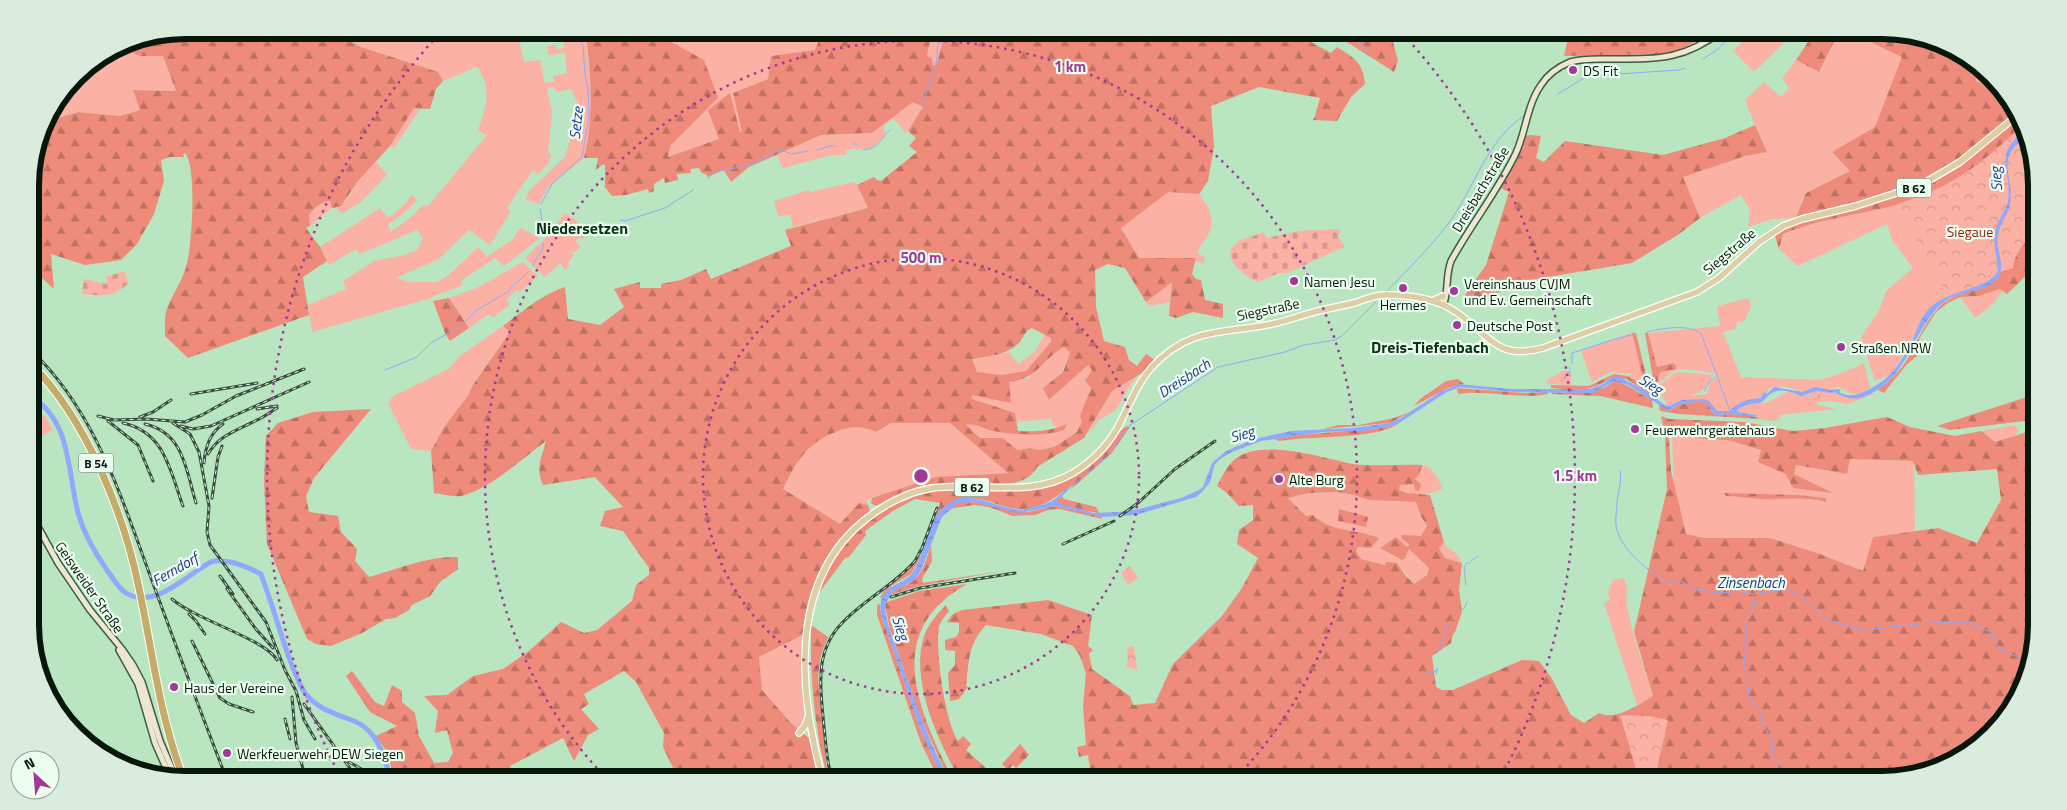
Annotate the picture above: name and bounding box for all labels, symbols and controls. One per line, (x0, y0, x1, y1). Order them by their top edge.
text: 1 km (1054, 55, 1086, 78)
place label: DS Fit (1583, 60, 1618, 81)
marker: DS Fit (1567, 64, 1579, 76)
water label: Setze (563, 105, 589, 140)
street label: Dreisbachstraße (1446, 142, 1514, 236)
water label: Sieg (1984, 164, 2008, 192)
road number: B 62 (1896, 178, 1932, 198)
district label: Niedersetzen (536, 216, 628, 240)
park label: Siegaue (1947, 221, 1993, 242)
street label: Siegstraße (1698, 223, 1760, 279)
text: 500 m (900, 246, 942, 269)
place label: Namen Jesu (1304, 271, 1375, 292)
place label: Vereinshaus CVJM und Ev. Gemeinschaft (1464, 273, 1591, 310)
marker: Namen Jesu (1288, 275, 1300, 287)
marker: Hermes (1397, 282, 1409, 294)
marker: Vereinshaus CVJM und Ev. Gemeinschaft (1448, 285, 1460, 297)
street label: Siegstraße (1235, 292, 1301, 326)
place label: Hermes (1380, 294, 1426, 315)
place label: Deutsche Post (1467, 315, 1553, 336)
marker: Deutsche Post (1451, 319, 1463, 331)
district label: Dreis-Tiefenbach (1371, 335, 1489, 359)
place label: Straßen.NRW (1851, 337, 1931, 358)
marker: Straßen.NRW (1835, 341, 1847, 353)
water label: Dreisbach (1153, 352, 1215, 404)
water label: Sieg (1635, 368, 1669, 401)
water label: Sieg (1227, 419, 1259, 449)
place label: Feuerwehrgerätehaus (1645, 419, 1775, 440)
marker: Feuerwehrgerätehaus (1629, 423, 1641, 435)
road number: B 54 (78, 453, 114, 472)
text: 1.5 km (1553, 464, 1597, 487)
centre of rings (912, 467, 930, 485)
place label: Alte Burg (1289, 469, 1344, 490)
marker: Alte Burg (1273, 473, 1285, 485)
road number: B 62 (954, 478, 990, 497)
street label: Geisweider Straße (51, 537, 129, 637)
water label: Ferndorf (147, 545, 205, 592)
water label: Zinsenbach (1717, 571, 1785, 594)
water label: Sieg (886, 613, 916, 645)
place label: Haus der Vereine (184, 677, 284, 698)
marker: Haus der Vereine (168, 681, 180, 693)
place label: Werkfeuerwehr DEW Siegen (237, 743, 404, 764)
marker: Werkfeuerwehr DEW Siegen (221, 747, 233, 759)
north arrow (10, 750, 60, 800)
text: N (20, 751, 38, 774)

